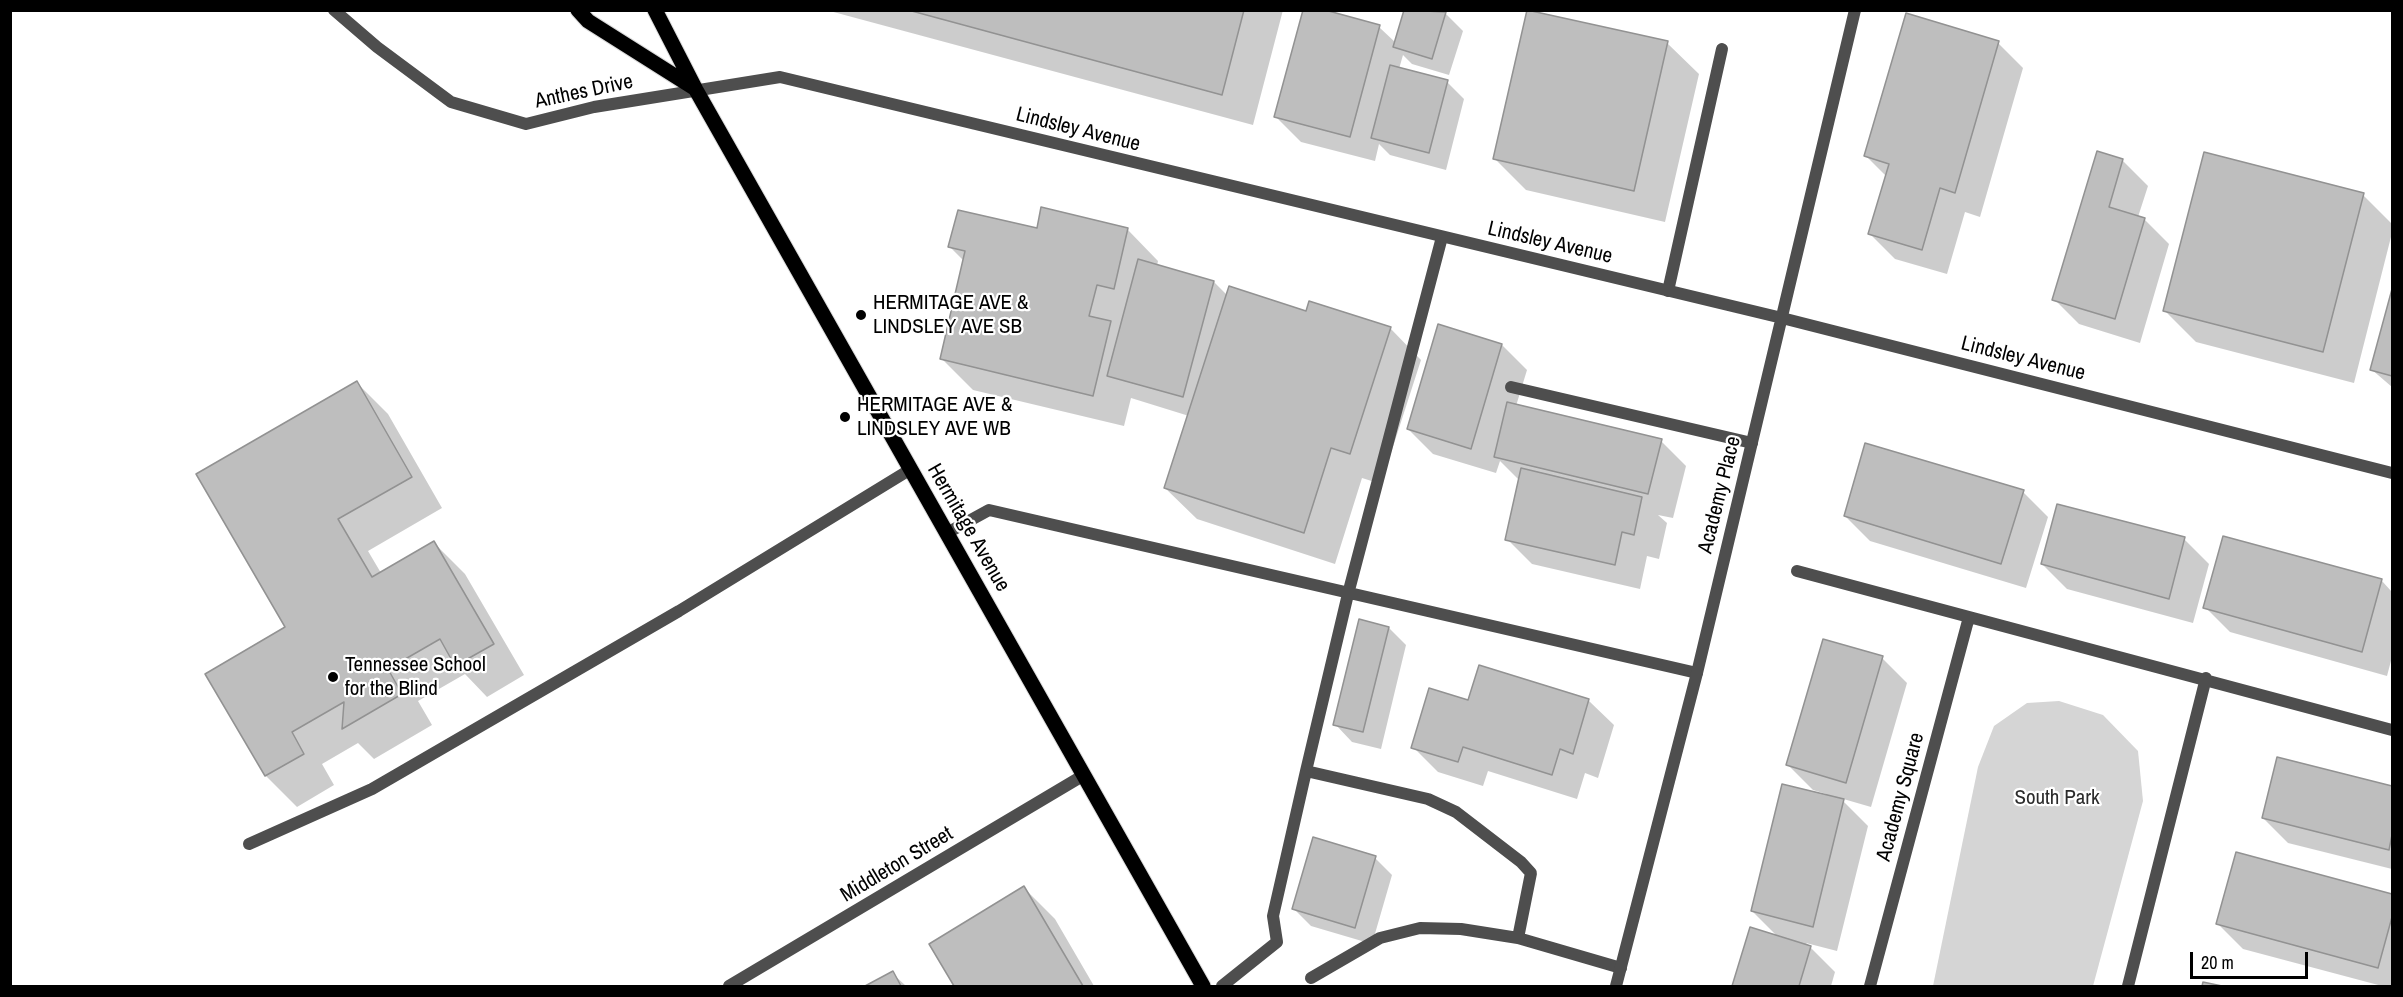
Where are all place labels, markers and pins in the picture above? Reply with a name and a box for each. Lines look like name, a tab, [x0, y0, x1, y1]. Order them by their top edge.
place label: HERMITAGE AVE & LINDSLEY AVE SB	[873, 290, 1028, 340]
marker: HERMITAGE AVE & LINDSLEY AVE SB	[854, 308, 868, 322]
place label: HERMITAGE AVE & LINDSLEY AVE WB	[857, 392, 1012, 442]
marker: HERMITAGE AVE & LINDSLEY AVE WB	[838, 410, 852, 424]
place label: Tennessee School for the Blind	[345, 652, 486, 702]
marker: Tennessee School for the Blind	[326, 670, 340, 684]

